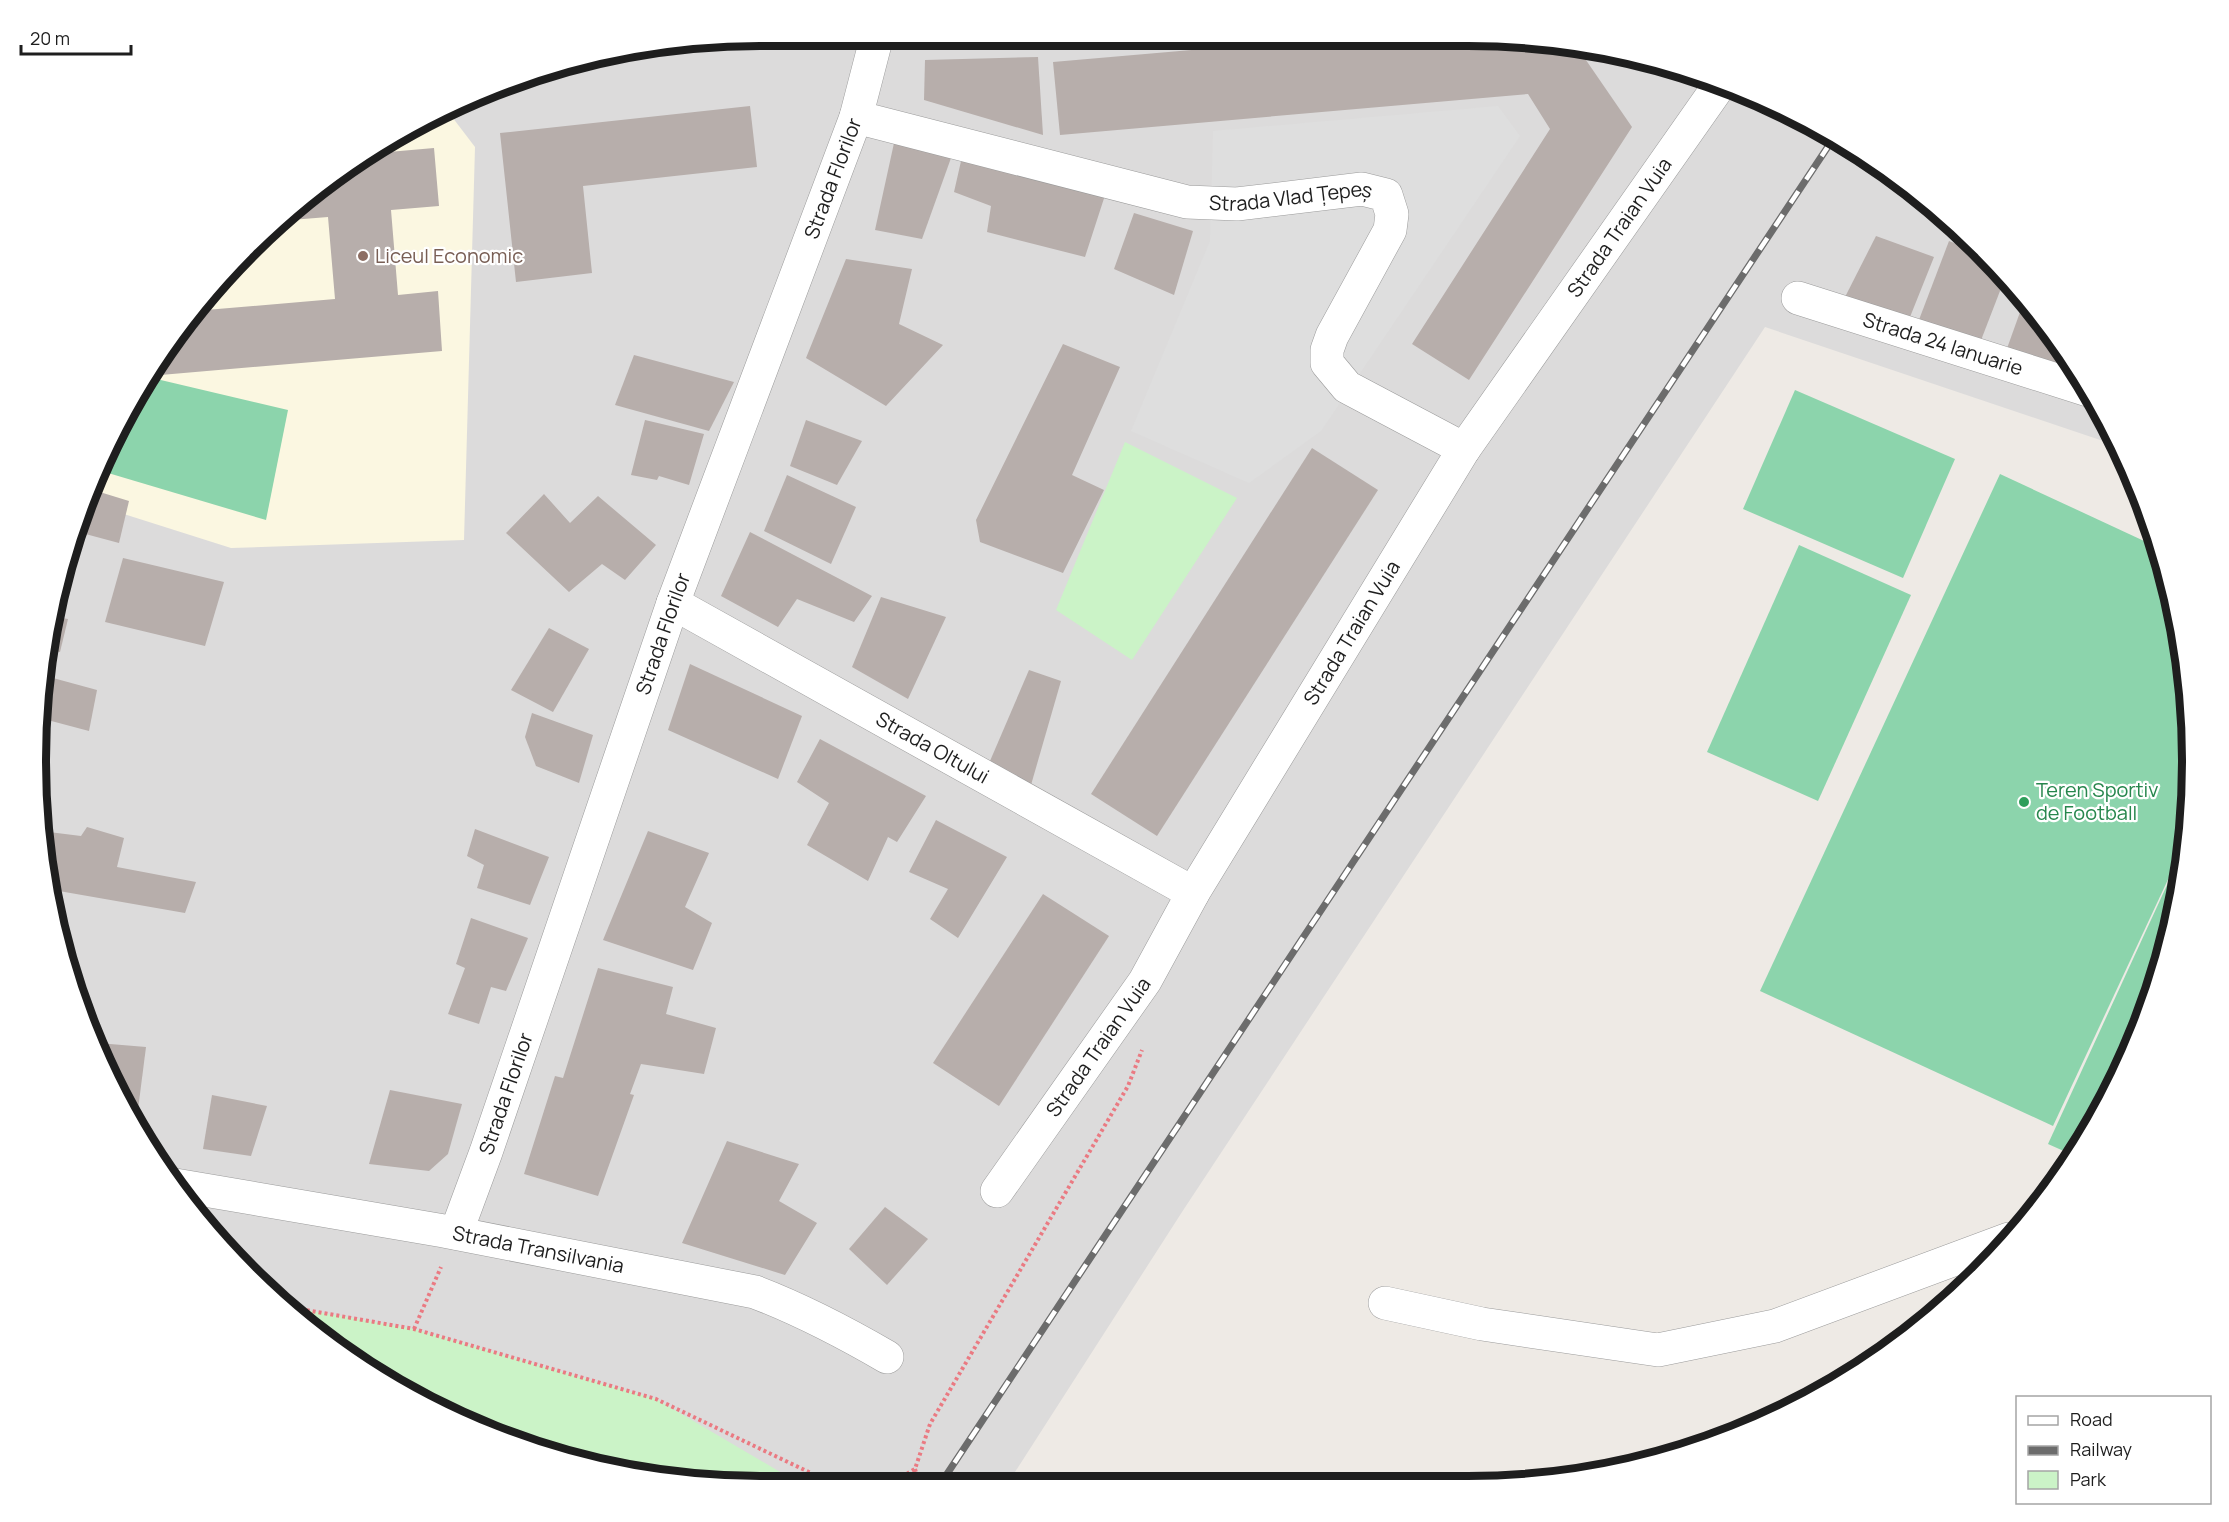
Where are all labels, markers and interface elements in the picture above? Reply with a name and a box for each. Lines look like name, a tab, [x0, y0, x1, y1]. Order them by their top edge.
scale bar	[21, 18, 130, 56]
text: 20 m	[30, 26, 70, 50]
street label: Strada Florilor	[797, 114, 867, 243]
street label: Strada Traian Vuia	[1561, 152, 1678, 302]
street label: Strada Vlad Țepeș	[1209, 175, 1376, 217]
place label: Liceul Economic	[375, 242, 523, 269]
marker: Liceul Economic	[356, 249, 370, 263]
street label: Strada 24 Ianuarie	[1860, 305, 2026, 382]
street label: Strada Traian Vuia	[1297, 555, 1406, 710]
street label: Strada Florilor	[629, 569, 696, 698]
street label: Strada Oltului	[871, 705, 994, 790]
place label: Teren Sportiv de Football	[2036, 776, 2158, 826]
marker: Teren Sportiv de Football	[2017, 795, 2031, 809]
street label: Strada Traian Vuia	[1039, 972, 1157, 1122]
street label: Strada Florilor	[472, 1029, 539, 1158]
street label: Strada Transilvania	[450, 1219, 626, 1279]
legend	[2016, 1396, 2211, 1504]
text: Road	[2070, 1407, 2113, 1431]
text: Railway	[2070, 1437, 2132, 1461]
text: Park	[2070, 1467, 2107, 1491]

